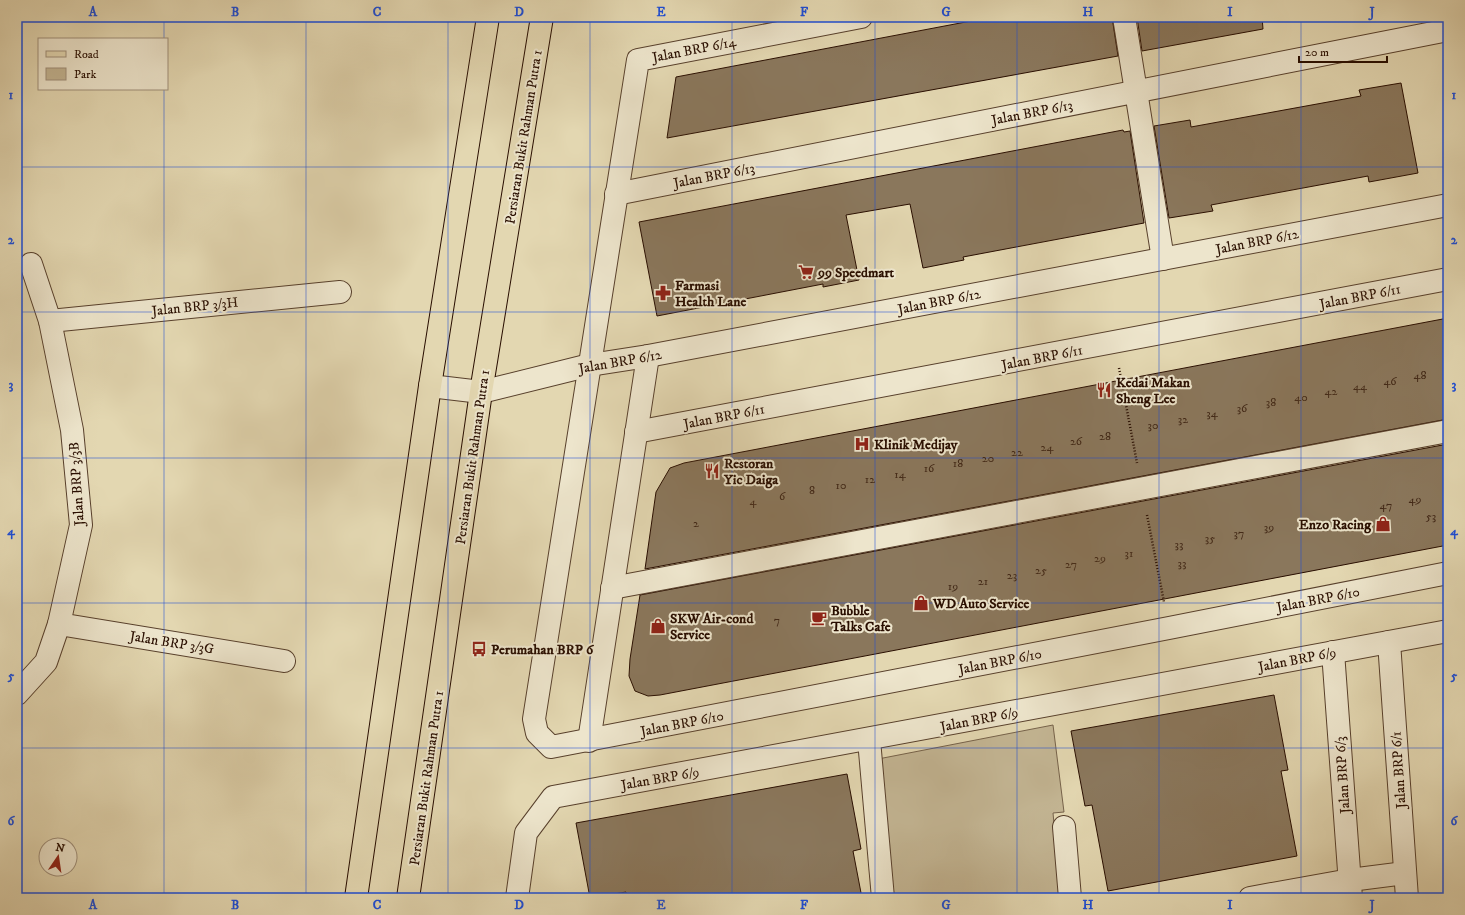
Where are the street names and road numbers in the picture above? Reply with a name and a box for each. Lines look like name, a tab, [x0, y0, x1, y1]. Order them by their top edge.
street label: Jalan BRP 6/14	[649, 33, 739, 67]
street label: Persiaran Bukit Rahman Putra 1	[501, 49, 547, 226]
street label: Jalan BRP 6/13	[988, 96, 1074, 130]
street label: Jalan BRP 6/13	[670, 159, 756, 193]
street label: Jalan BRP 6/12	[1212, 225, 1300, 259]
street label: Jalan BRP 6/11	[1316, 280, 1402, 314]
street label: Jalan BRP 6/12	[894, 285, 982, 319]
street label: Jalan BRP 3/3H	[149, 293, 240, 321]
street label: Jalan BRP 6/11	[998, 341, 1084, 375]
street label: Jalan BRP 6/12	[575, 346, 663, 378]
street label: Persiaran Bukit Rahman Putra 1	[452, 369, 494, 546]
street label: Jalan BRP 6/11	[680, 400, 766, 434]
street label: Jalan BRP 3/3B	[65, 441, 89, 528]
street label: Jalan BRP 6/10	[1273, 583, 1361, 617]
street label: Jalan BRP 3/3G	[126, 627, 215, 659]
street label: Jalan BRP 6/9	[1255, 644, 1338, 677]
street label: Jalan BRP 6/10	[955, 645, 1043, 679]
street label: Persiaran Bukit Rahman Putra 1	[406, 690, 448, 867]
street label: Jalan BRP 6/9	[937, 704, 1020, 737]
street label: Jalan BRP 6/10	[637, 707, 725, 741]
street label: Jalan BRP 6/1	[1387, 731, 1411, 811]
street label: Jalan BRP 6/3	[1331, 736, 1355, 816]
street label: Jalan BRP 6/9	[618, 763, 701, 795]

